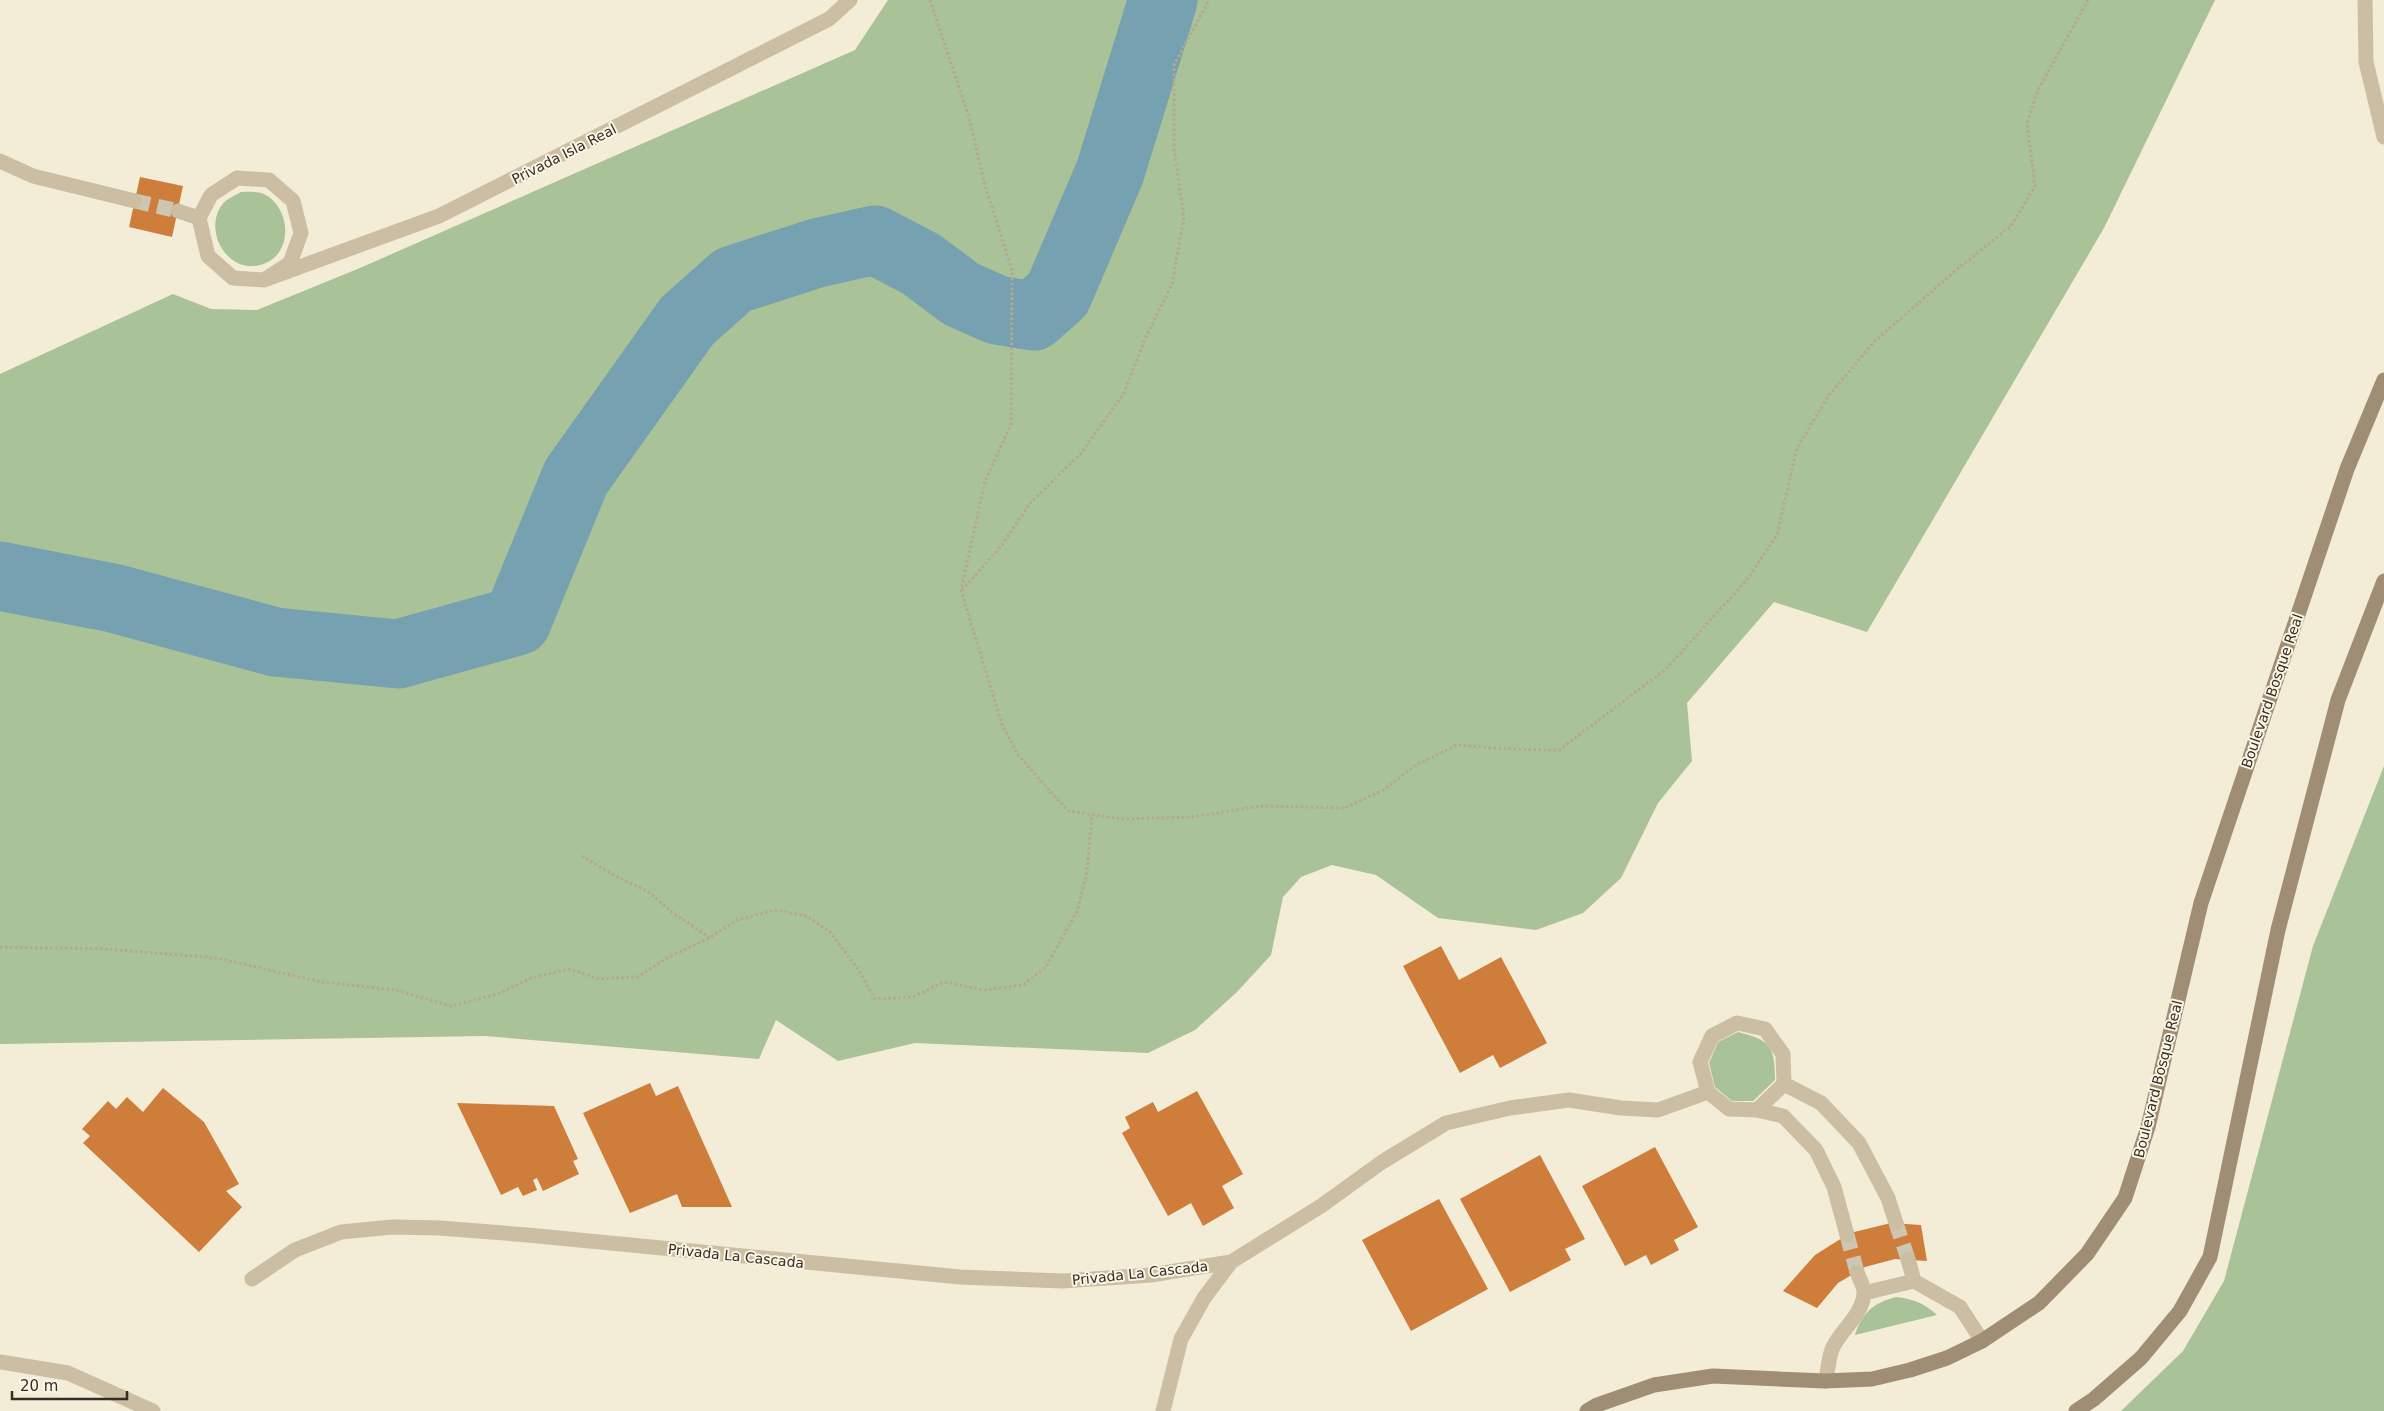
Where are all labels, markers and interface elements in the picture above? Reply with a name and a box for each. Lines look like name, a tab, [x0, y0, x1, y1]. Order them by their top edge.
street label: Privada Isla Real	[509, 121, 619, 187]
street label: Boulevard Bosque Real	[2238, 612, 2306, 770]
street label: Boulevard Bosque Real	[2131, 999, 2185, 1159]
street label: Privada La Cascada	[667, 1241, 805, 1271]
street label: Privada La Cascada	[1071, 1258, 1209, 1288]
scale bar	[12, 1368, 128, 1400]
text: 20 m	[20, 1377, 58, 1395]

